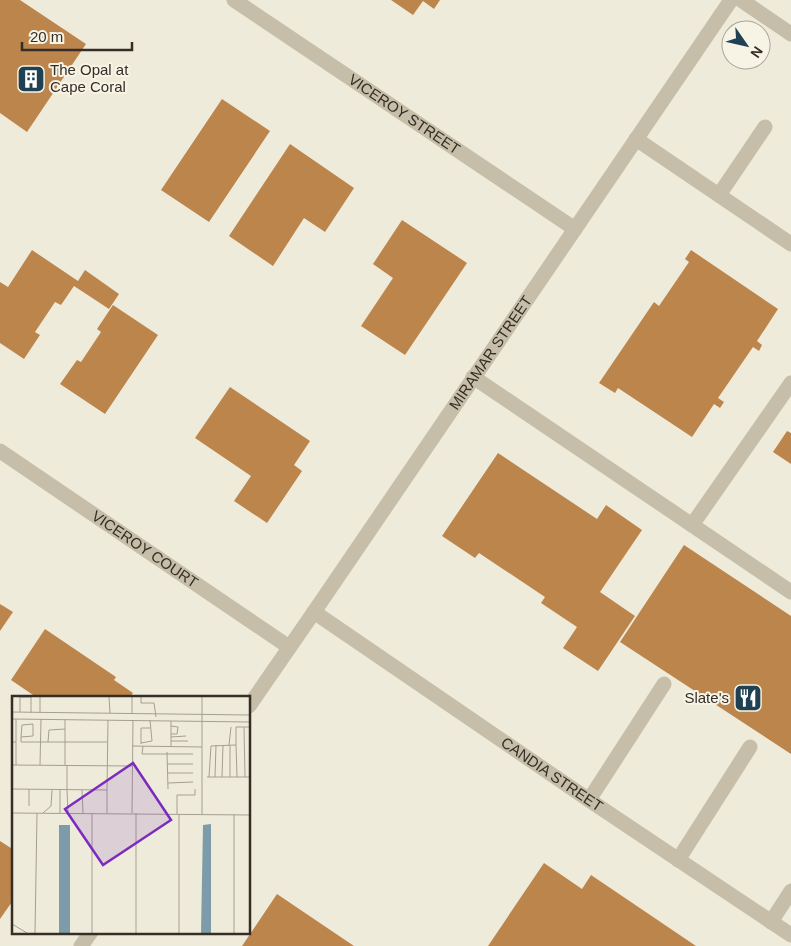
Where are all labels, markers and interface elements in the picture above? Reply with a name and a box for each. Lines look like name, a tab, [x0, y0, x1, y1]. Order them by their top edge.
scale bar	[22, 20, 132, 52]
north arrow	[721, 20, 771, 70]
text: 20 m	[30, 28, 63, 45]
text: N	[747, 44, 766, 61]
place label: The Opal at Cape Coral	[50, 61, 129, 95]
building icon: The Opal at Cape Coral	[16, 64, 46, 94]
street label: VICEROY STREET	[345, 70, 463, 157]
street label: MIRAMAR STREET	[445, 292, 535, 413]
street label: VICEROY COURT	[89, 507, 201, 591]
restaurant icon: Slate's	[733, 683, 763, 713]
place label: Slate's	[684, 689, 729, 706]
inset map	[12, 696, 250, 934]
street label: CANDIA STREET	[498, 733, 606, 815]

